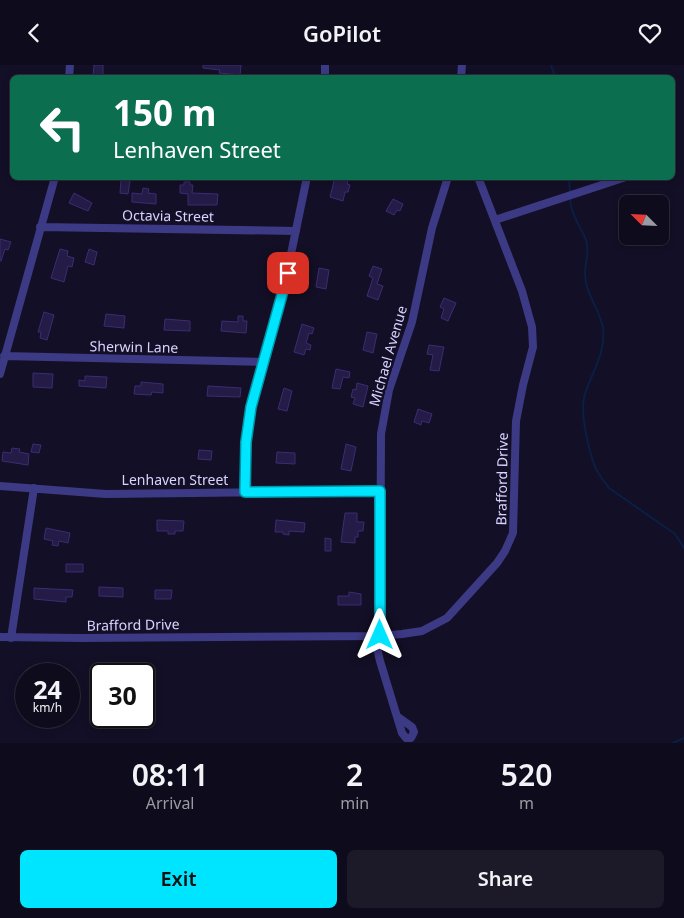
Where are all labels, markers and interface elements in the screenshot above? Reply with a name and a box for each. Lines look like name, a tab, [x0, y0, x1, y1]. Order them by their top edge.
text: GoPilot	[303, 18, 381, 48]
icon: back	[20, 19, 48, 47]
icon: heart	[636, 19, 664, 47]
text: 150 m	[113, 89, 216, 136]
icon: left	[30, 95, 95, 160]
text: Lenhaven Street	[113, 134, 281, 164]
north arrow	[619, 195, 669, 245]
map controls	[619, 195, 669, 245]
street label: Octavia Street	[122, 205, 214, 226]
pin	[267, 252, 309, 294]
icon: arrive	[274, 259, 302, 287]
street label: Michael Avenue	[364, 303, 411, 408]
street label: Sherwin Lane	[90, 336, 179, 357]
street label: Brafford Drive	[491, 432, 512, 526]
street label: Lenhaven Street	[122, 470, 228, 489]
position arrow	[353, 608, 405, 660]
street label: Brafford Drive	[86, 614, 180, 635]
speed limit sign: 30	[90, 663, 155, 728]
text: 24	[33, 672, 62, 706]
text: km/h	[33, 699, 62, 716]
text: 08:11	[132, 754, 209, 795]
text: 2	[346, 754, 363, 795]
text: 520	[501, 754, 552, 795]
text: Arrival	[146, 792, 195, 814]
text: min	[340, 792, 369, 814]
text: m	[519, 792, 534, 814]
button: Exit	[20, 850, 337, 908]
button: Share	[347, 850, 664, 908]

